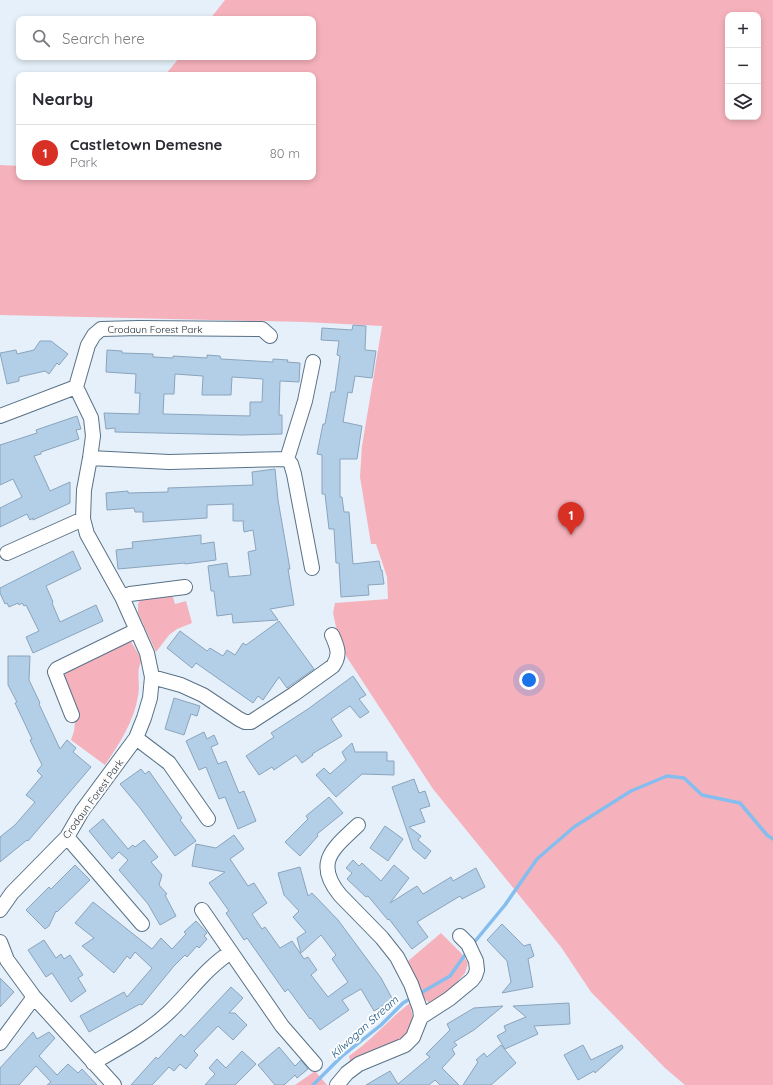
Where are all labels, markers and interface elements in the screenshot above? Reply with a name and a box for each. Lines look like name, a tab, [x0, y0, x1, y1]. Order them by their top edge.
map controls	[725, 12, 761, 120]
button: +	[725, 12, 761, 48]
search box	[16, 16, 316, 60]
icon: search	[30, 27, 52, 49]
text: Search here	[62, 29, 145, 48]
button: −	[725, 48, 761, 84]
button: layers	[725, 84, 761, 120]
text: Nearby	[32, 88, 93, 109]
text: Castletown Demesne	[70, 135, 222, 154]
text: 1	[42, 145, 48, 161]
text: 80 m	[270, 145, 300, 161]
text: Park	[70, 154, 98, 170]
street label: Crodaun Forest Park	[107, 323, 203, 336]
pin: 1	[558, 502, 584, 535]
your location	[519, 670, 539, 690]
street label: Crodaun Forest Park	[60, 757, 126, 841]
water label: Kilwogan Stream	[327, 992, 402, 1061]

